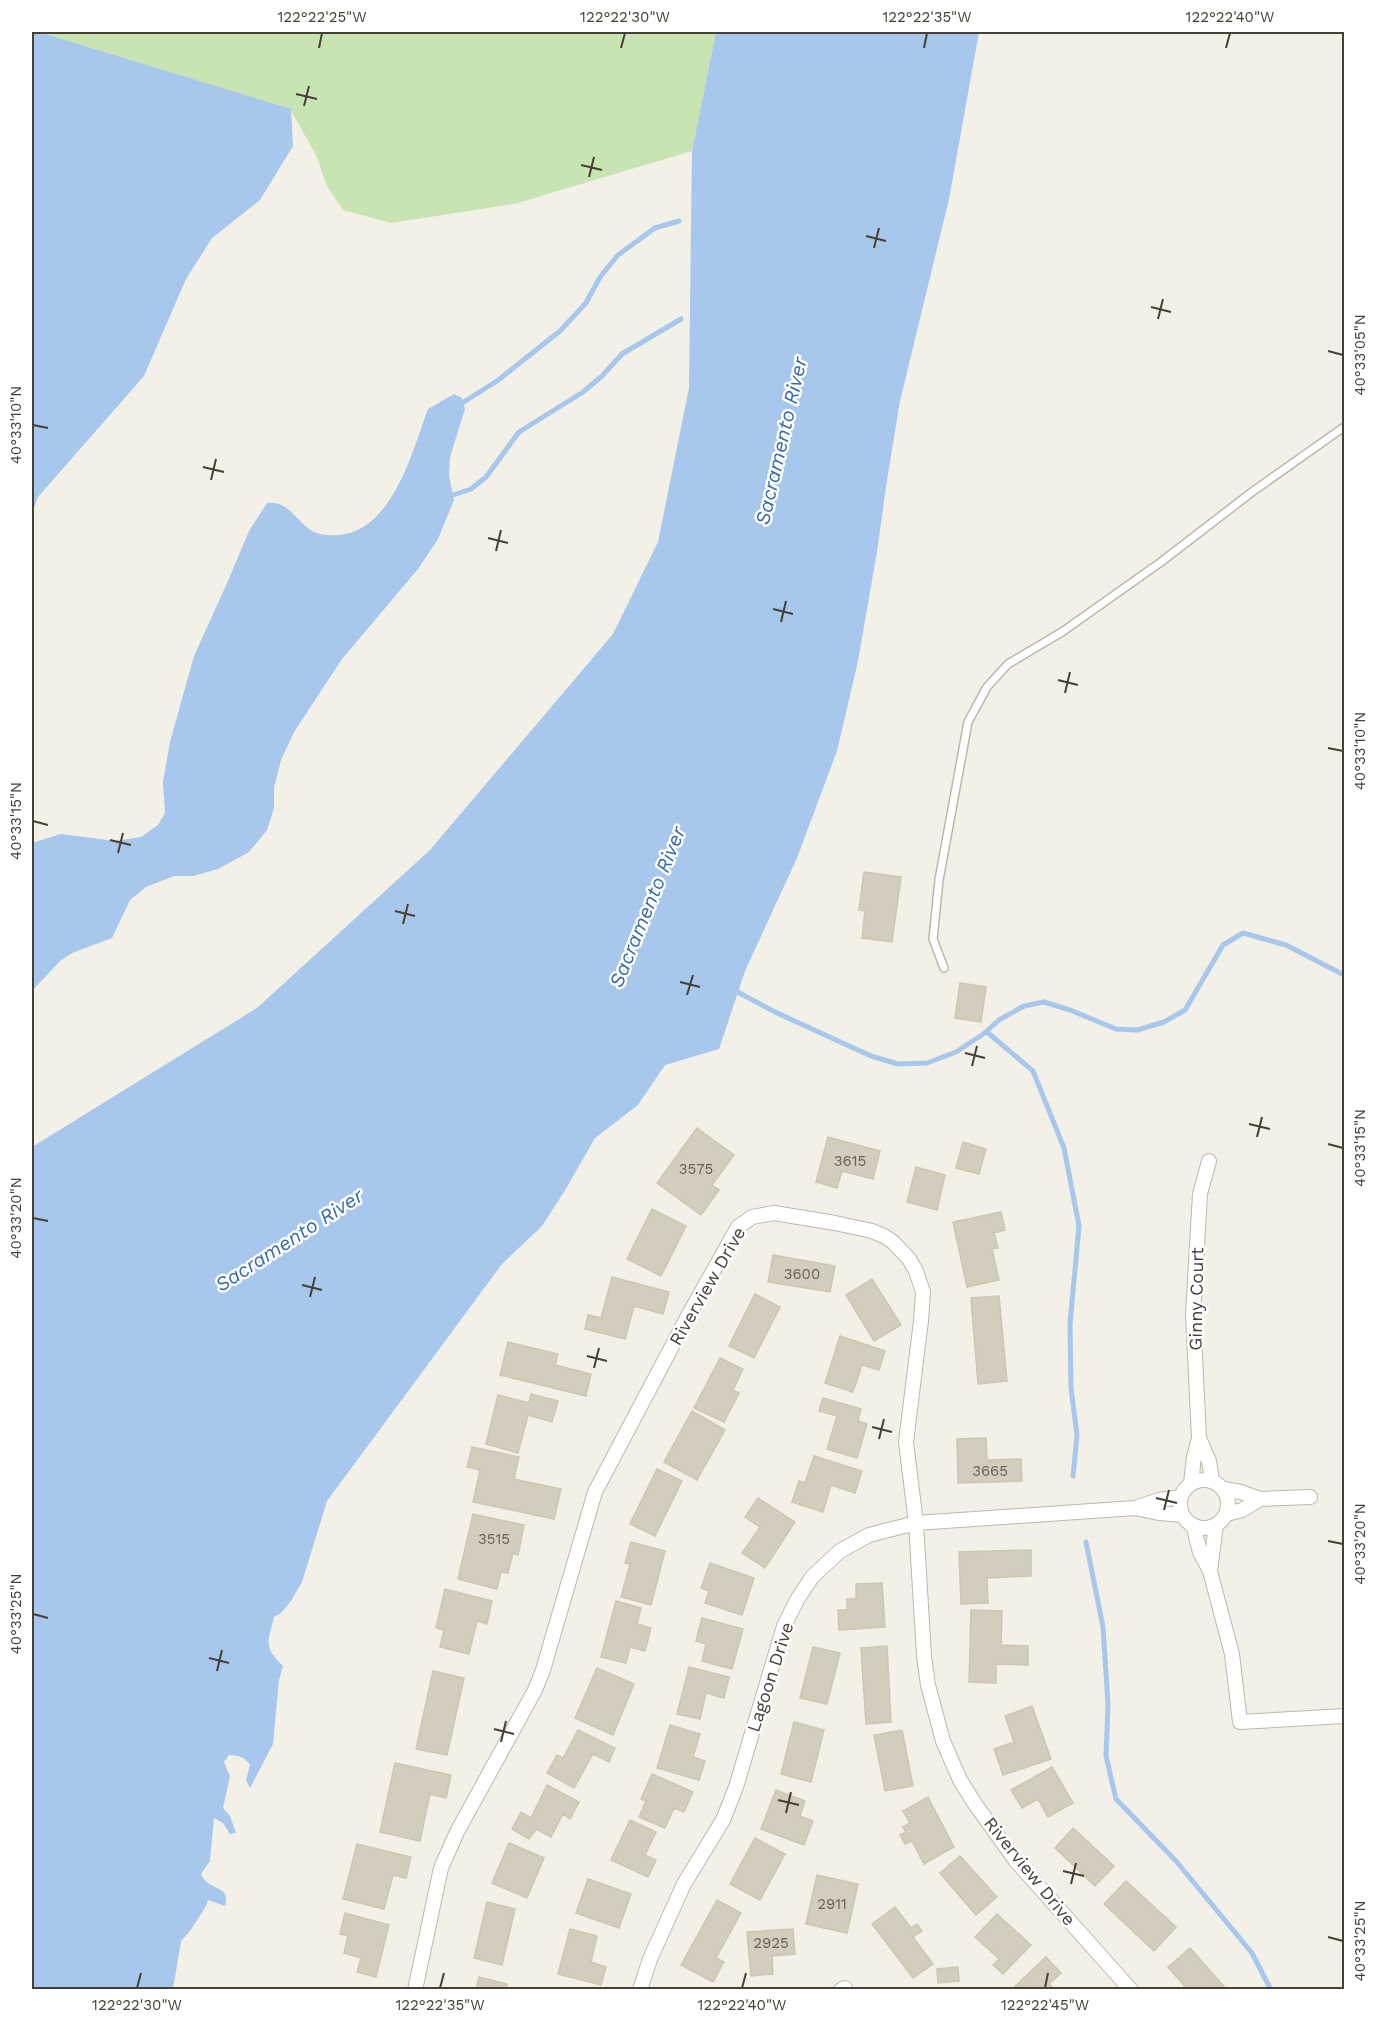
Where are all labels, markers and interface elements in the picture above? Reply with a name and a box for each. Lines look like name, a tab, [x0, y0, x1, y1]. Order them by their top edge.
text: 122°22'25"W	[277, 8, 367, 26]
text: 122°22'30"W	[580, 8, 670, 26]
text: 122°22'35"W	[882, 8, 972, 26]
text: 122°22'40"W	[1186, 8, 1274, 26]
text: 40°33'05"N	[1351, 314, 1369, 396]
water label: Sacramento River	[750, 354, 812, 527]
text: 40°33'10"N	[7, 386, 25, 464]
text: 40°33'10"N	[1351, 712, 1369, 790]
text: 40°33'15"N	[7, 782, 25, 860]
water label: Sacramento River	[604, 822, 691, 991]
text: 40°33'15"N	[1351, 1109, 1369, 1187]
house number: 3615	[834, 1152, 866, 1170]
house number: 3575	[679, 1160, 713, 1178]
text: 40°33'20"N	[7, 1177, 25, 1259]
water label: Sacramento River	[211, 1183, 368, 1297]
street label: Riverview Drive	[664, 1223, 750, 1349]
street label: Ginny Court	[1185, 1247, 1207, 1351]
house number: 3600	[784, 1265, 820, 1283]
house number: 3665	[972, 1462, 1008, 1480]
text: 40°33'20"N	[1351, 1503, 1369, 1585]
house number: 3515	[478, 1530, 510, 1548]
text: 40°33'25"N	[7, 1574, 25, 1654]
street label: Lagoon Drive	[742, 1619, 798, 1735]
street label: Riverview Drive	[980, 1812, 1080, 1930]
house number: 2911	[817, 1895, 847, 1913]
text: 40°33'25"N	[1351, 1901, 1369, 1981]
house number: 2925	[753, 1934, 789, 1952]
text: 122°22'30"W	[92, 1996, 182, 2014]
text: 122°22'35"W	[395, 1996, 485, 2014]
text: 122°22'40"W	[698, 1996, 786, 2014]
text: 122°22'45"W	[1001, 1996, 1089, 2014]

